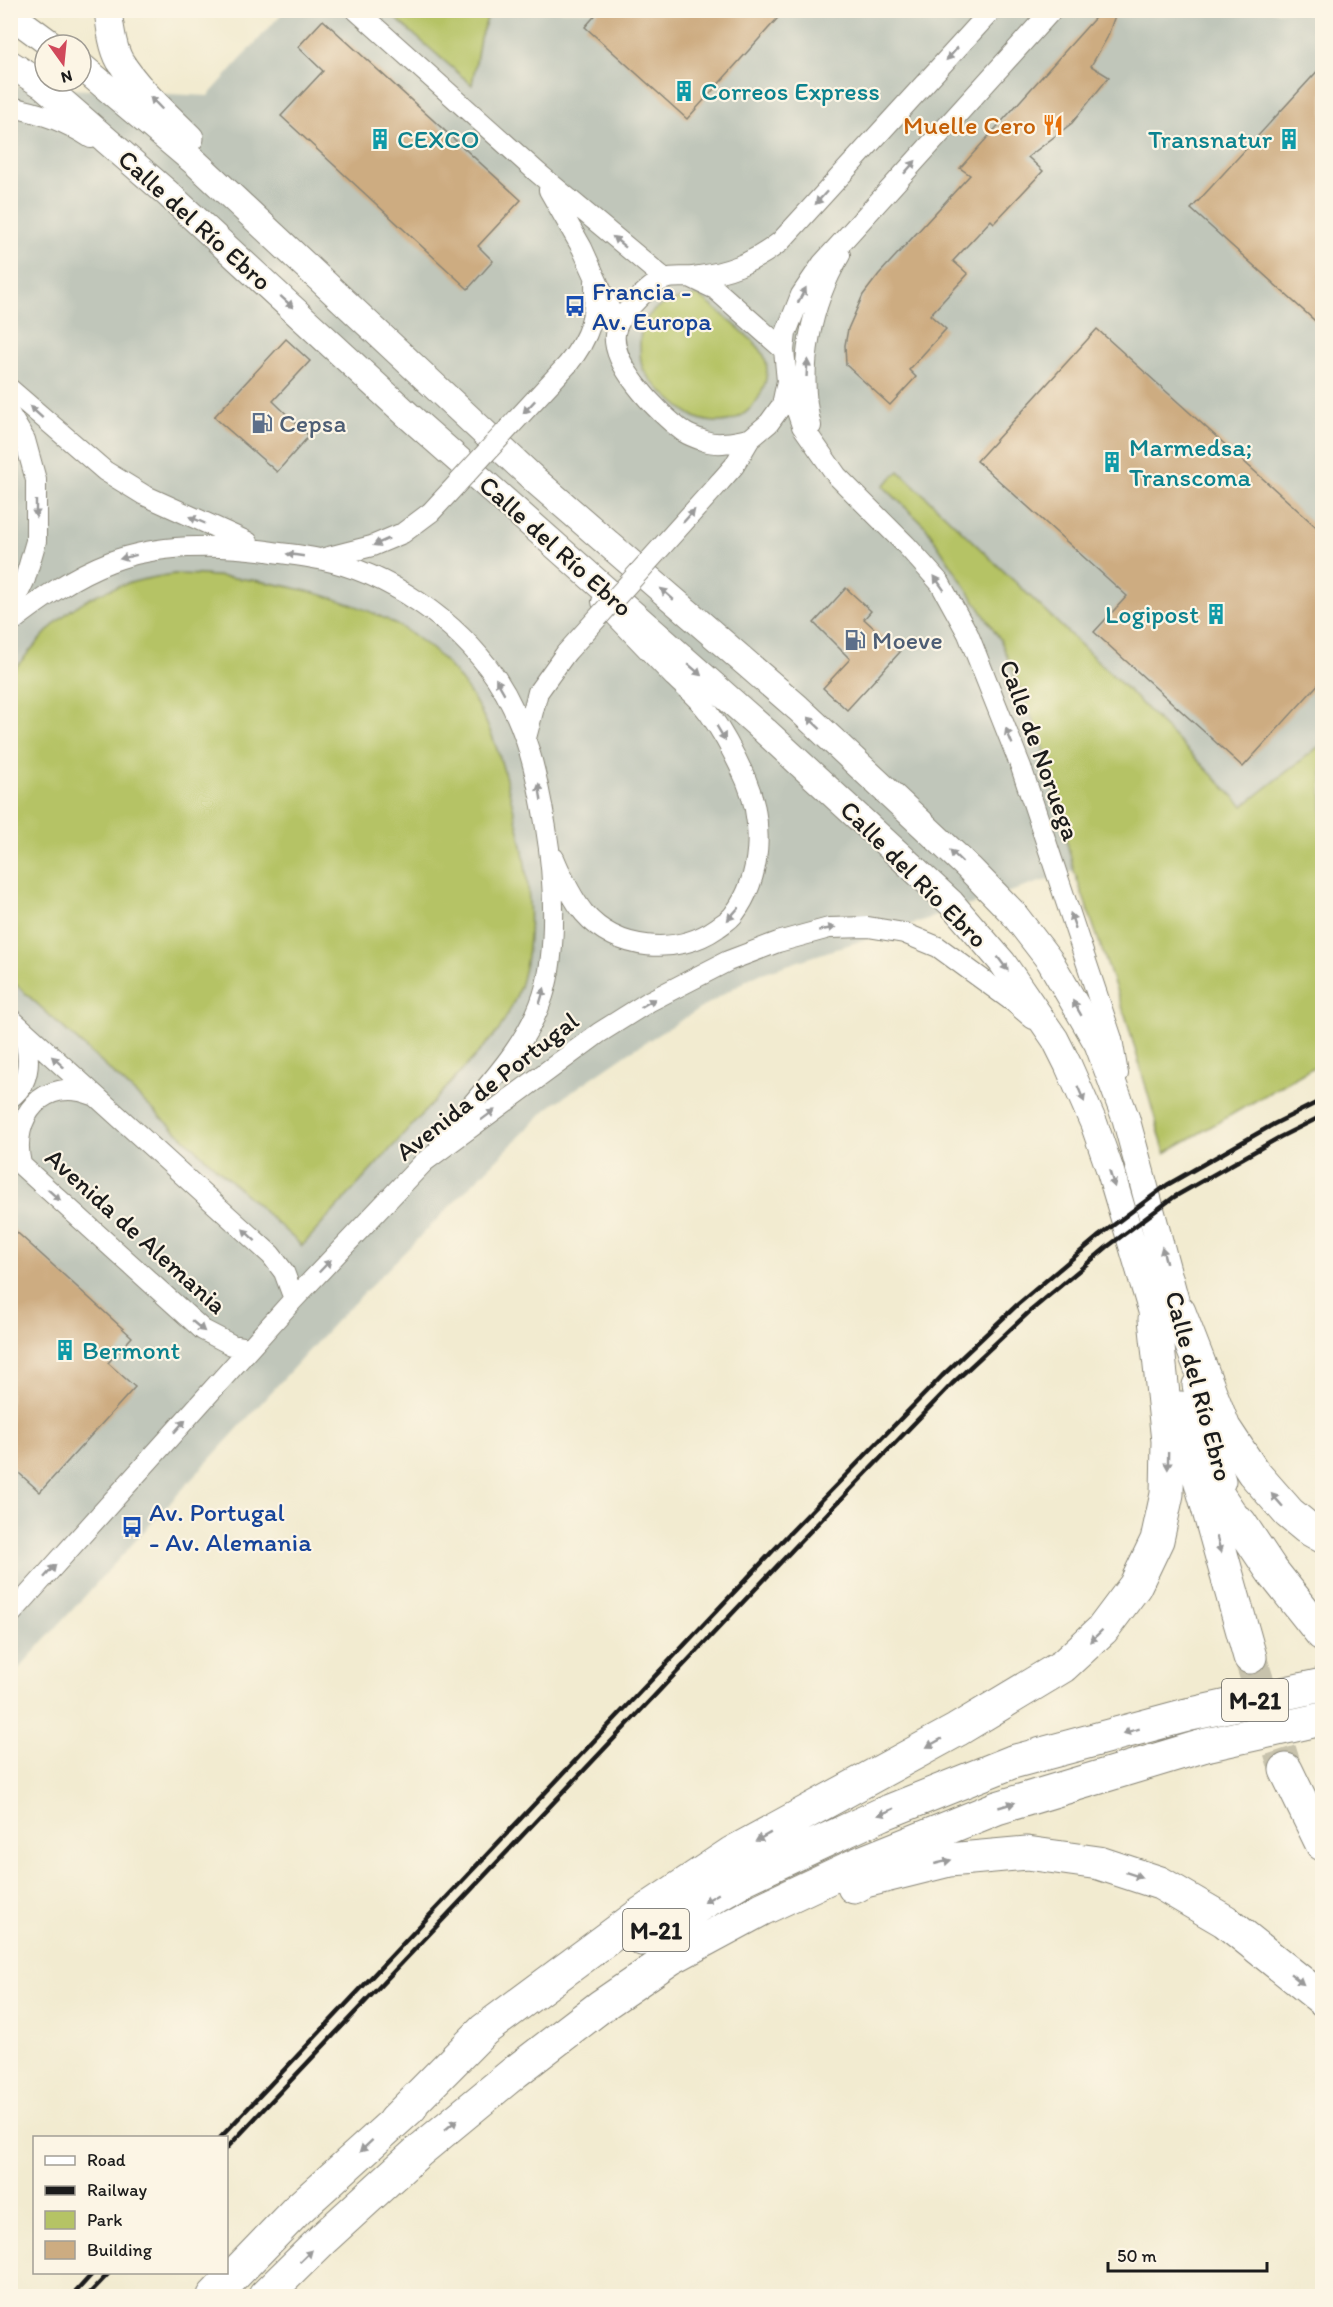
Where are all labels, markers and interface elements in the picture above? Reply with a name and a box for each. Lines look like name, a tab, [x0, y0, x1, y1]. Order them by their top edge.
north arrow	[33, 33, 93, 93]
one-way arrow	[946, 46, 960, 60]
text: N	[59, 66, 74, 88]
place label: Correos Express	[701, 75, 880, 107]
building icon: Correos Express	[672, 79, 696, 103]
one-way arrow	[149, 96, 163, 111]
place label: Muelle Cero	[903, 109, 1036, 141]
restaurant icon: Muelle Cero	[1041, 113, 1065, 137]
place label: CEXCO	[397, 123, 479, 155]
place label: Transnatur	[1148, 123, 1273, 155]
building icon: CEXCO	[368, 127, 392, 151]
building icon: Transnatur	[1277, 127, 1301, 151]
street label: Calle del Río Ebro	[112, 143, 278, 297]
one-way arrow	[903, 159, 917, 174]
one-way arrow	[814, 190, 828, 205]
one-way arrow	[611, 235, 627, 248]
place label: Francia - Av. Europa	[592, 275, 712, 337]
one-way arrow	[797, 287, 807, 304]
bus stop icon: Francia - Av. Europa	[563, 294, 587, 318]
one-way arrow	[279, 295, 293, 309]
one-way arrow	[802, 359, 811, 378]
one-way arrow	[522, 400, 536, 414]
one-way arrow	[29, 406, 44, 419]
place label: Cepsa	[279, 407, 346, 439]
fuel station icon: Cepsa	[250, 411, 274, 435]
place label: Marmedsa; Transcoma	[1129, 431, 1252, 493]
building icon: Marmedsa; Transcoma	[1100, 450, 1124, 474]
street label: Calle del Río Ebro	[473, 469, 639, 623]
one-way arrow	[31, 500, 41, 519]
one-way arrow	[682, 509, 695, 524]
one-way arrow	[187, 515, 205, 525]
one-way arrow	[372, 538, 389, 547]
one-way arrow	[286, 551, 305, 560]
one-way arrow	[119, 552, 138, 562]
one-way arrow	[933, 576, 945, 592]
one-way arrow	[660, 587, 675, 601]
place label: Logipost	[1105, 598, 1199, 630]
building icon: Logipost	[1204, 602, 1228, 626]
place label: Moeve	[872, 624, 943, 656]
fuel station icon: Moeve	[843, 628, 867, 652]
street label: Calle de Noruega	[992, 655, 1088, 845]
one-way arrow	[687, 663, 702, 676]
one-way arrow	[495, 677, 505, 694]
one-way arrow	[807, 716, 821, 730]
one-way arrow	[716, 725, 727, 741]
one-way arrow	[1004, 727, 1014, 745]
one-way arrow	[535, 782, 544, 801]
street label: Calle del Río Ebro	[834, 794, 994, 954]
one-way arrow	[949, 849, 964, 863]
one-way arrow	[726, 906, 740, 921]
one-way arrow	[1067, 912, 1077, 930]
one-way arrow	[818, 925, 837, 934]
one-way arrow	[996, 956, 1008, 971]
one-way arrow	[538, 987, 547, 1005]
one-way arrow	[639, 998, 656, 1008]
one-way arrow	[1073, 999, 1083, 1016]
street label: Avenida de Portugal	[389, 1005, 585, 1167]
one-way arrow	[51, 1056, 66, 1069]
one-way arrow	[1076, 1086, 1086, 1104]
one-way arrow	[480, 1109, 496, 1121]
street label: Avenida de Alemania	[39, 1141, 233, 1321]
one-way arrow	[1108, 1170, 1117, 1188]
one-way arrow	[46, 1187, 60, 1201]
one-way arrow	[242, 1228, 257, 1242]
one-way arrow	[1159, 1246, 1168, 1264]
one-way arrow	[318, 1259, 332, 1274]
street label: Calle del Río Ebro	[1158, 1287, 1240, 1485]
one-way arrow	[190, 1319, 206, 1332]
place label: Bermont	[82, 1334, 180, 1366]
building icon: Bermont	[53, 1338, 77, 1362]
one-way arrow	[173, 1419, 186, 1434]
one-way arrow	[1163, 1451, 1173, 1470]
one-way arrow	[1271, 1493, 1284, 1508]
place label: Av. Portugal - Av. Alemania	[149, 1496, 312, 1558]
bus stop icon: Av. Portugal - Av. Alemania	[120, 1515, 144, 1539]
one-way arrow	[1215, 1536, 1224, 1554]
one-way arrow	[43, 1564, 57, 1579]
one-way arrow	[1089, 1628, 1103, 1642]
road number: M-21	[1222, 1679, 1288, 1721]
one-way arrow	[1121, 1726, 1140, 1736]
one-way arrow	[925, 1738, 942, 1748]
one-way arrow	[998, 1800, 1016, 1809]
one-way arrow	[877, 1807, 895, 1817]
one-way arrow	[755, 1831, 771, 1842]
one-way arrow	[933, 1856, 952, 1866]
one-way arrow	[1125, 1870, 1143, 1880]
one-way arrow	[703, 1892, 719, 1903]
road number: M-21	[623, 1909, 689, 1951]
one-way arrow	[1290, 1972, 1305, 1985]
one-way arrow	[443, 2118, 459, 2131]
legend	[33, 2136, 228, 2274]
one-way arrow	[360, 2139, 374, 2153]
text: Road	[87, 2149, 126, 2171]
text: Railway	[87, 2179, 148, 2201]
text: Park	[87, 2209, 122, 2231]
scale bar	[1108, 2235, 1267, 2273]
text: Building	[87, 2239, 153, 2261]
text: 50 m	[1117, 2245, 1157, 2267]
one-way arrow	[299, 2249, 313, 2263]

